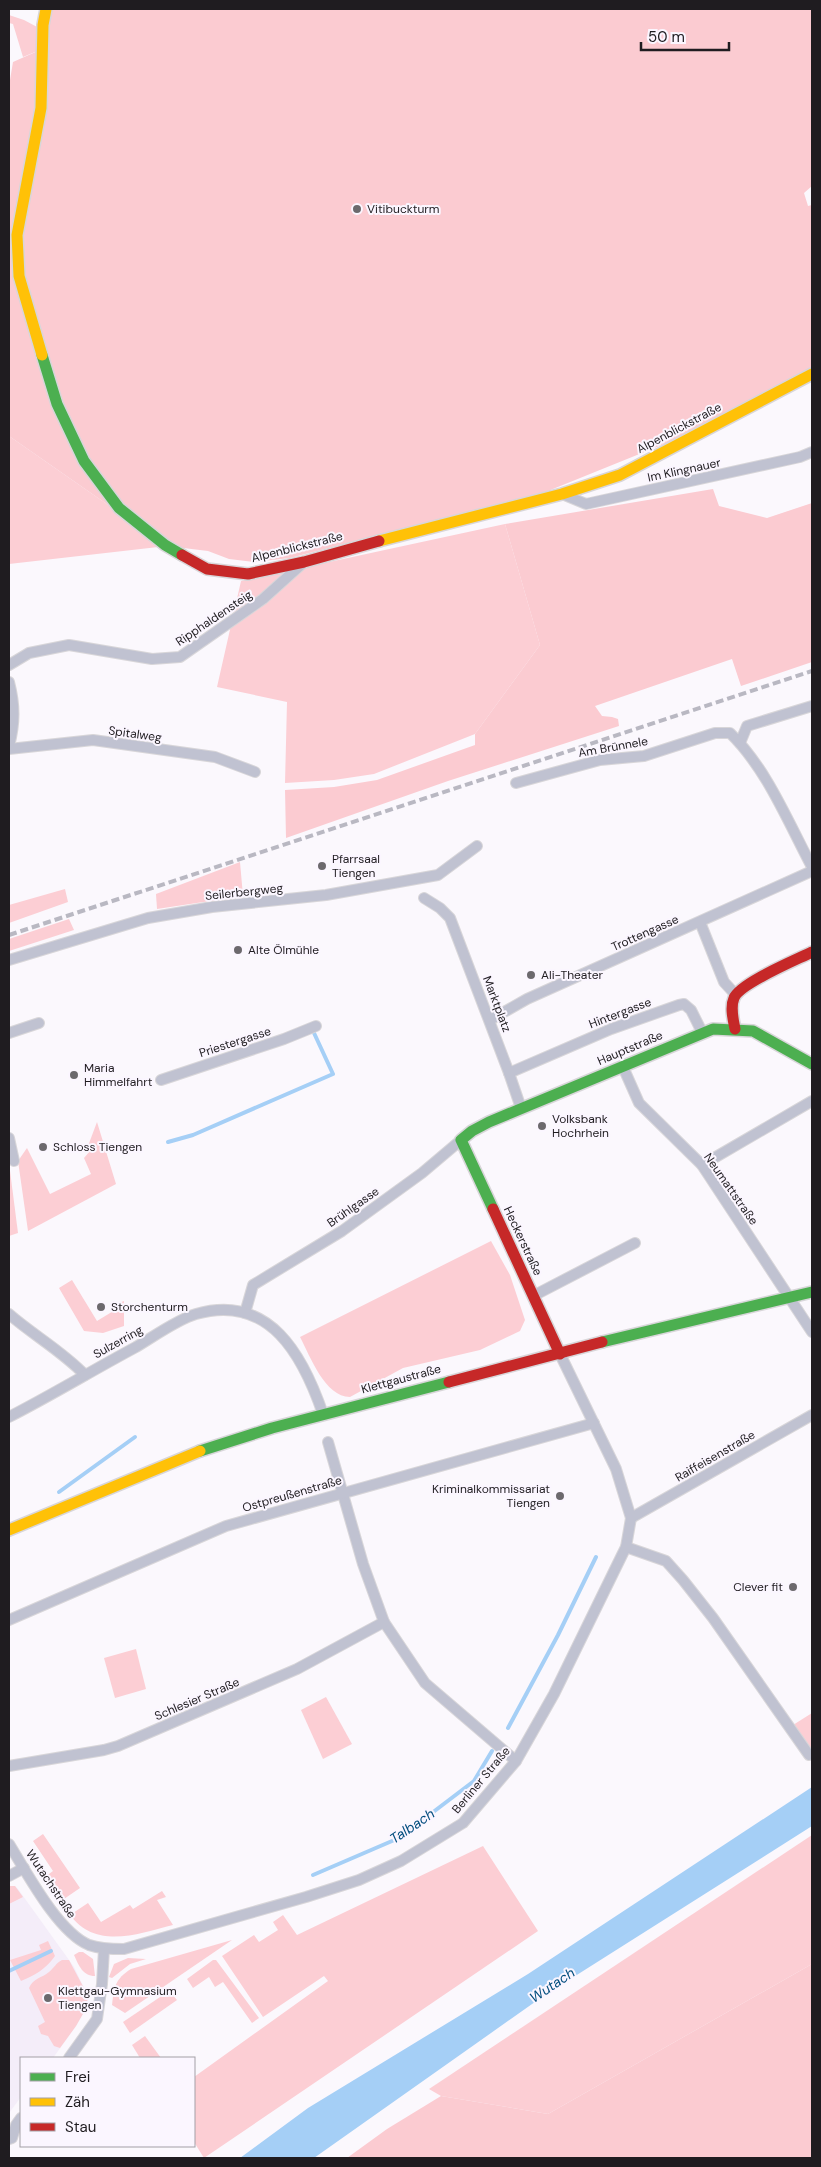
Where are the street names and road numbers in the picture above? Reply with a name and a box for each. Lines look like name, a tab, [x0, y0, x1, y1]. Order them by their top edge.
street label: Alpenblickstraße	[634, 399, 724, 457]
street label: Im Klingnauer	[646, 454, 723, 486]
street label: Alpenblickstraße	[250, 528, 344, 566]
street label: Ripphaldensteig	[173, 586, 256, 650]
street label: Spitalweg	[107, 722, 163, 746]
street label: Am Brünnele	[577, 733, 649, 761]
street label: Seilerbergweg	[204, 880, 284, 904]
street label: Trottengasse	[609, 911, 681, 955]
street label: Marktplatz	[479, 974, 515, 1034]
street label: Hintergasse	[586, 994, 654, 1032]
street label: Priestergasse	[197, 1023, 273, 1061]
street label: Hauptstraße	[595, 1027, 665, 1069]
street label: Neumattstraße	[700, 1150, 762, 1228]
street label: Brühlgasse	[324, 1183, 382, 1231]
street label: Heckerstraße	[500, 1204, 546, 1278]
street label: Sulzerring	[90, 1322, 146, 1362]
street label: Klettgaustraße	[359, 1361, 443, 1397]
street label: Raiffeisenstraße	[672, 1427, 758, 1485]
street label: Ostpreußenstraße	[240, 1472, 344, 1516]
street label: Schlesier Straße	[152, 1674, 242, 1724]
street label: Berliner Straße	[448, 1743, 514, 1817]
street label: Wutachstraße	[22, 1847, 80, 1922]

